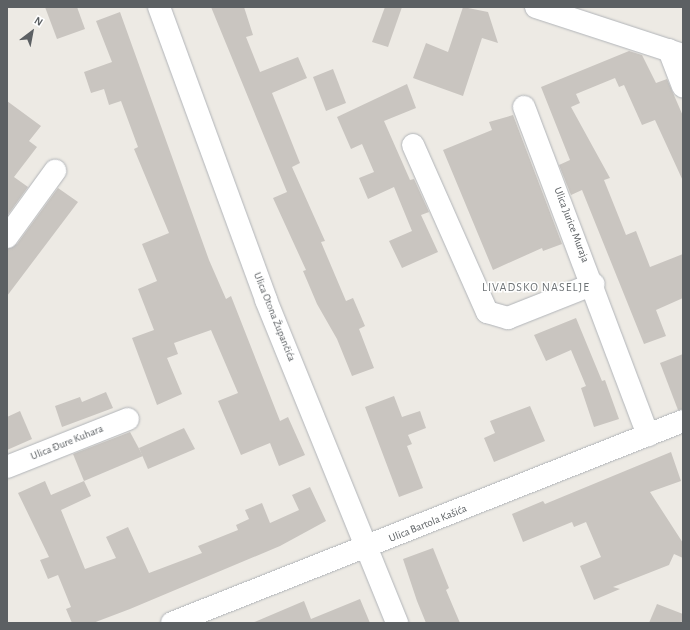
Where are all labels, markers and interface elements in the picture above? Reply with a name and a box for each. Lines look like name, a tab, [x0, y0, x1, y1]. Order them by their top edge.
north arrow	[12, 12, 52, 52]
text: N	[32, 15, 45, 28]
street label: Ulica Jurice Muraja	[551, 185, 591, 265]
street label: Ulica Otona Župančića	[250, 270, 298, 364]
district label: LIVADSKO NASELJE	[482, 281, 590, 295]
street label: Ulica Đure Kuhara	[29, 422, 105, 464]
street label: Ulica Bartola Kašića	[387, 502, 469, 546]

